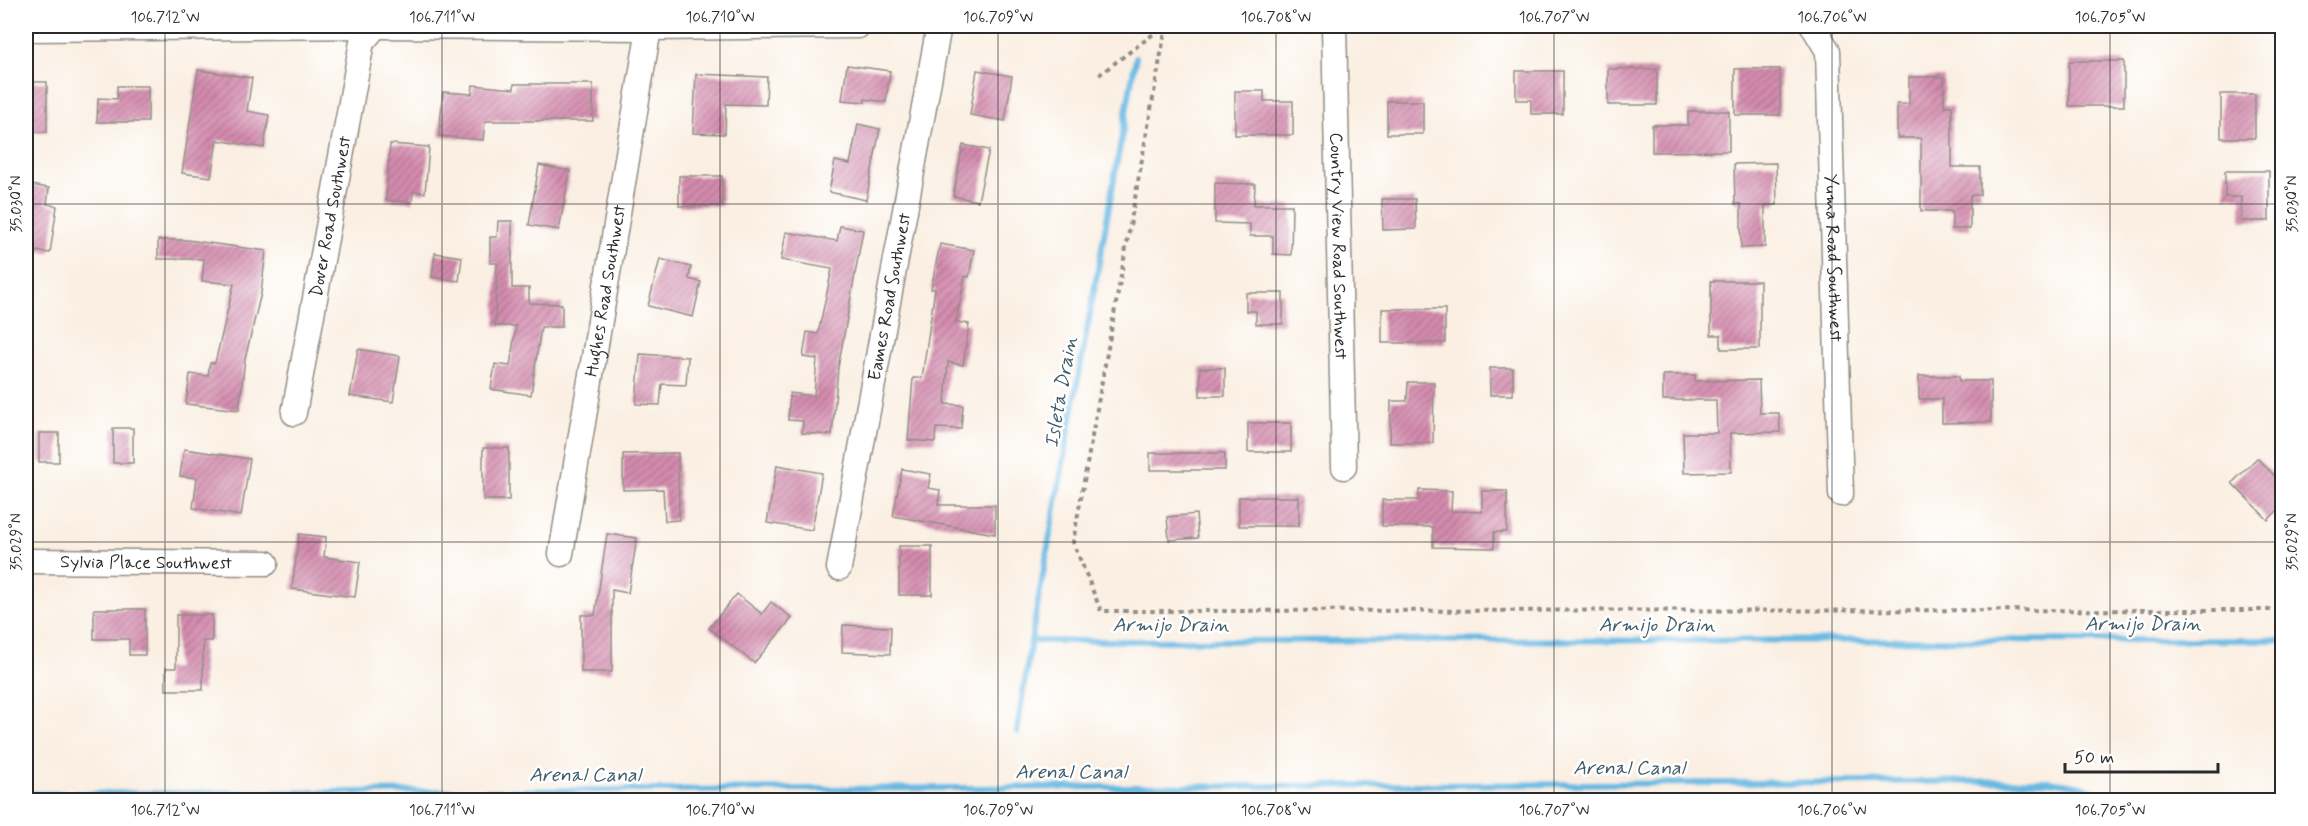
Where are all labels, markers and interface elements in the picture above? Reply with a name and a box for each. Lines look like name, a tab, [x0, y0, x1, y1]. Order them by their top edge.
text: 106.712°W	[130, 8, 200, 28]
text: 106.711°W	[409, 8, 475, 28]
text: 106.710°W	[685, 8, 755, 28]
text: 106.709°W	[963, 8, 1033, 28]
text: 106.708°W	[1241, 8, 1311, 28]
text: 106.707°W	[1519, 8, 1589, 28]
text: 106.706°W	[1797, 8, 1867, 28]
text: 106.705°W	[2075, 8, 2145, 28]
street label: Country View Road Southwest	[1323, 132, 1353, 360]
street label: Dover Road Southwest	[305, 133, 358, 299]
street label: Yuma Road Southwest	[1819, 173, 1848, 343]
text: 35.030°N	[7, 175, 27, 233]
text: 35.030°N	[2283, 175, 2303, 233]
street label: Hughes Road Southwest	[580, 202, 632, 379]
street label: Eames Road Southwest	[863, 210, 917, 383]
water label: Isleta Drain	[1038, 334, 1085, 450]
text: 35.029°N	[7, 513, 27, 571]
text: 35.029°N	[2283, 513, 2303, 571]
street label: Sylvia Place Southwest	[60, 550, 233, 576]
water label: Armijo Drain	[2085, 611, 2202, 638]
water label: Armijo Drain	[1113, 612, 1230, 639]
water label: Armijo Drain	[1599, 612, 1716, 639]
scale bar	[2065, 736, 2218, 774]
text: 50 m	[2074, 746, 2114, 770]
water label: Arenal Canal	[1573, 755, 1688, 782]
water label: Arenal Canal	[1015, 759, 1130, 786]
water label: Arenal Canal	[529, 762, 644, 789]
text: 106.712°W	[130, 801, 200, 821]
text: 106.711°W	[409, 801, 475, 821]
text: 106.710°W	[685, 801, 755, 821]
text: 106.709°W	[963, 801, 1033, 821]
text: 106.708°W	[1241, 801, 1311, 821]
text: 106.707°W	[1519, 801, 1589, 821]
text: 106.706°W	[1797, 801, 1867, 821]
text: 106.705°W	[2075, 801, 2145, 821]

